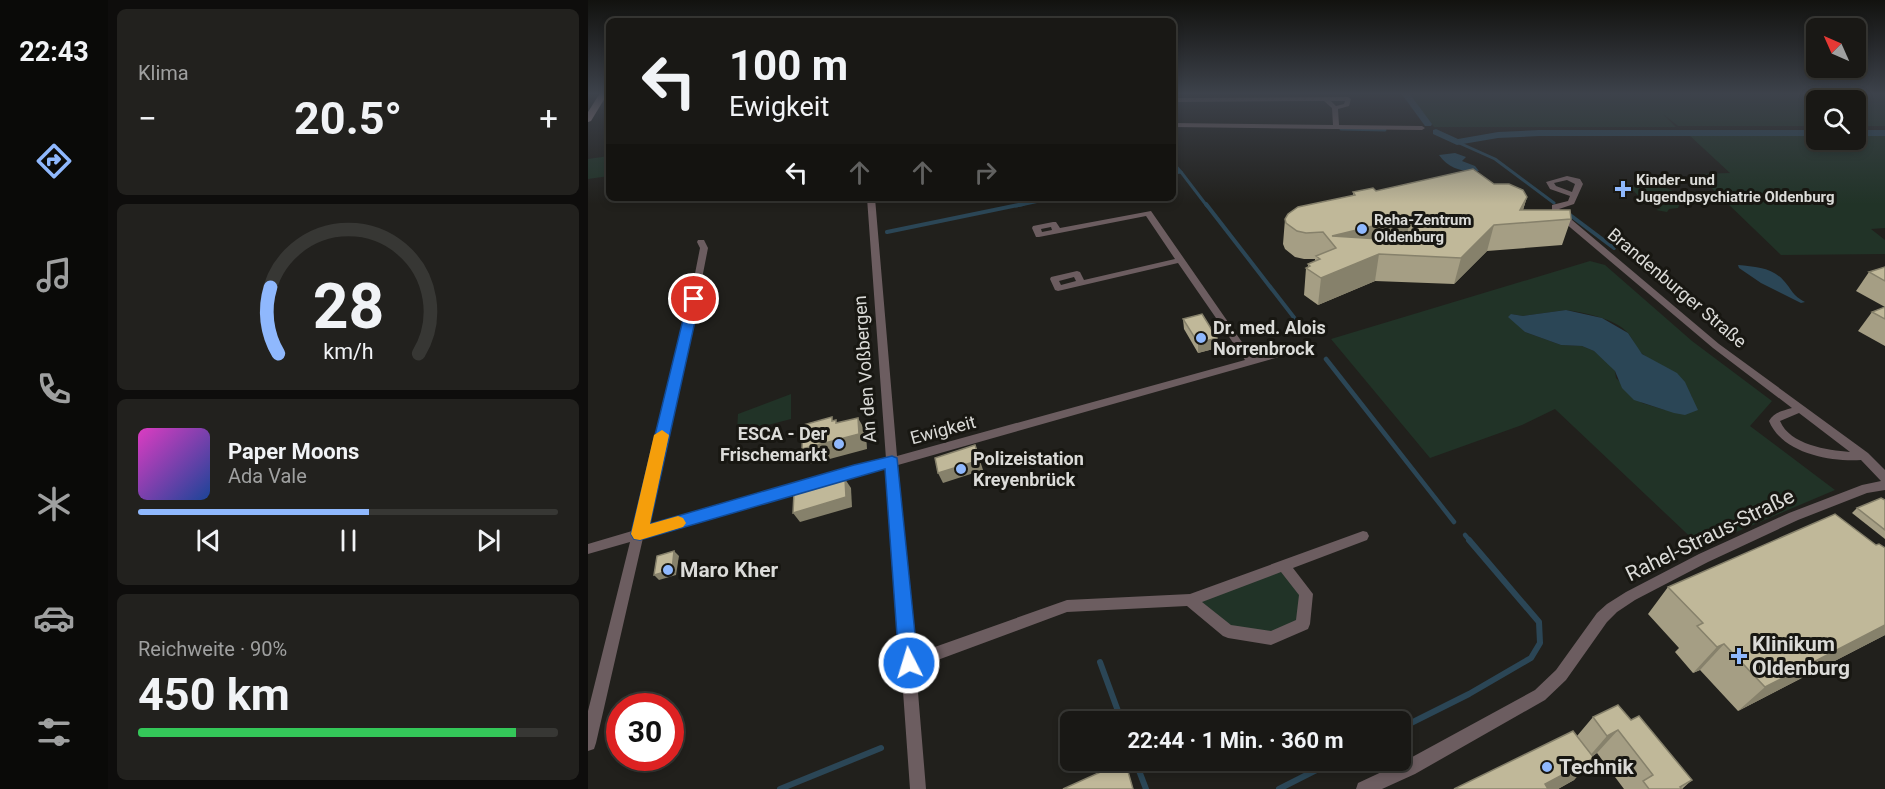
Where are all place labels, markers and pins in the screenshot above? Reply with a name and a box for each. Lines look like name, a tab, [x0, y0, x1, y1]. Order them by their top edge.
place label: Kinder- und Jugendpsychiatrie Oldenburg	[1636, 171, 1835, 206]
marker: Kinder- und Jugendpsychiatrie Oldenburg	[1614, 180, 1632, 198]
place label: Reha-Zentrum Oldenburg	[1374, 211, 1471, 246]
marker: Reha-Zentrum Oldenburg	[1355, 222, 1369, 236]
pin	[668, 273, 719, 324]
place label: Dr. med. Alois Norrenbrock	[1213, 317, 1326, 359]
marker: Dr. med. Alois Norrenbrock	[1194, 331, 1208, 345]
place label: ESCA - Der Frischemarkt	[720, 423, 827, 465]
marker: ESCA - Der Frischemarkt	[832, 437, 846, 451]
place label: Polizeistation Kreyenbrück	[973, 448, 1084, 490]
marker: Polizeistation Kreyenbrück	[954, 462, 968, 476]
place label: Maro Kher	[680, 558, 779, 582]
marker: Maro Kher	[661, 563, 675, 577]
place label: Klinikum Oldenburg	[1752, 632, 1850, 680]
marker: Klinikum Oldenburg	[1730, 647, 1748, 665]
place label: Technik	[1559, 755, 1634, 779]
marker: Technik	[1540, 760, 1554, 774]

